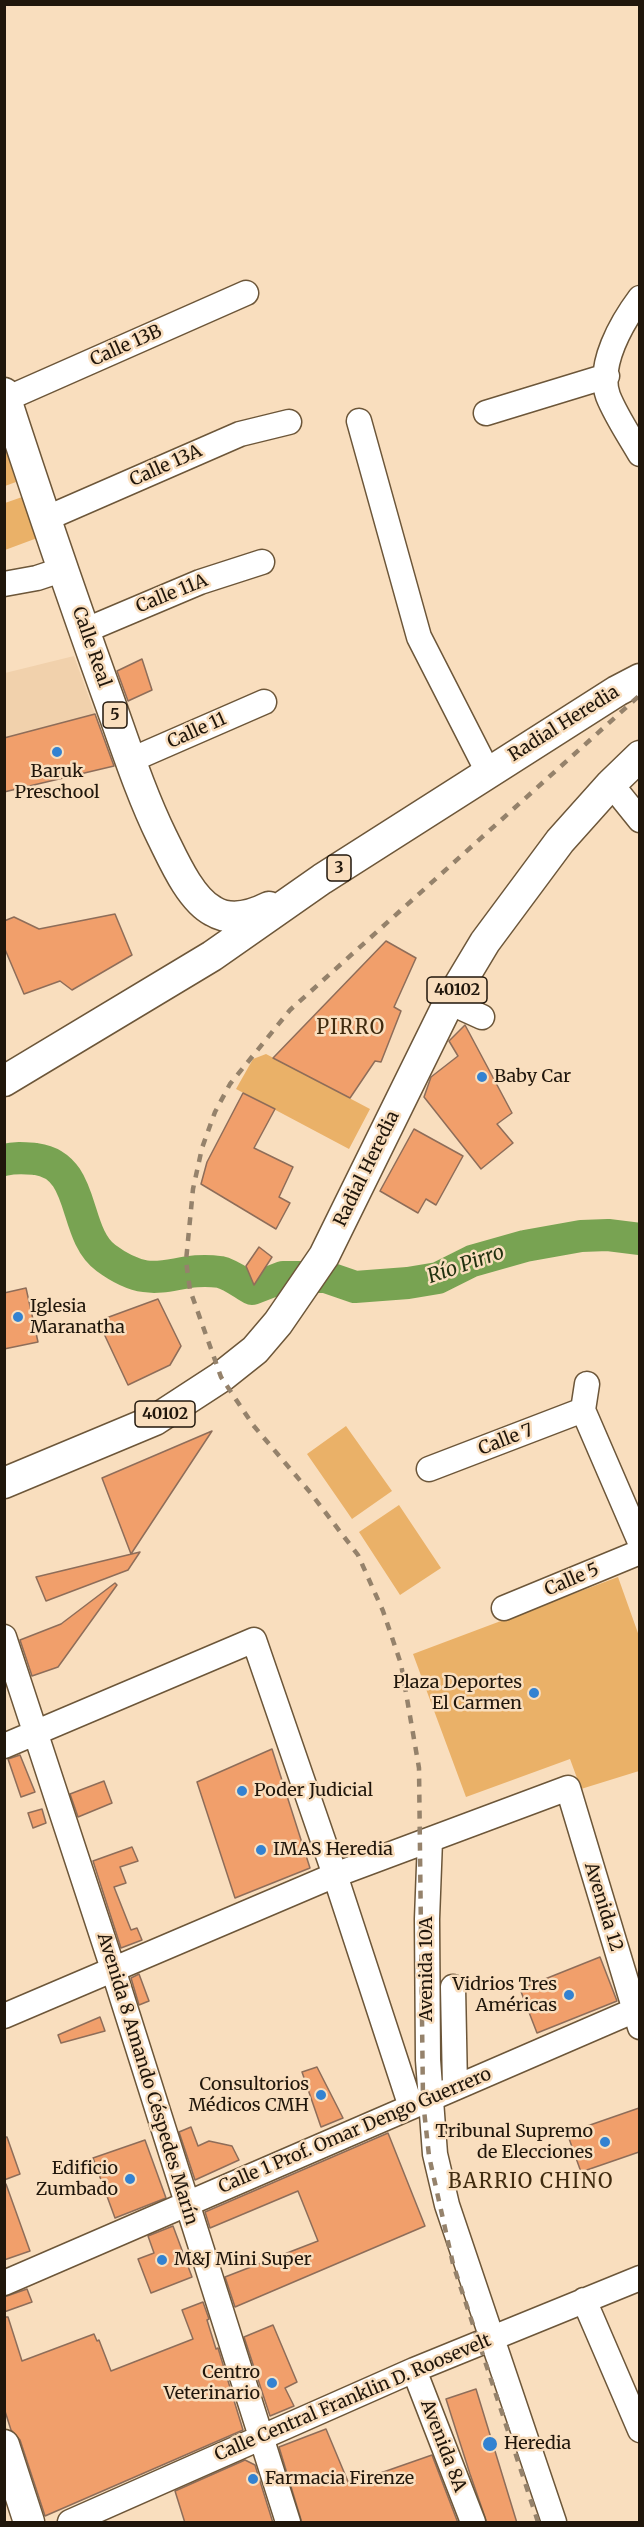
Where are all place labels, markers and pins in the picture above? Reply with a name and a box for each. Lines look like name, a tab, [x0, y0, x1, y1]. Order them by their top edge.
marker: Baruk Preschool	[50, 745, 64, 759]
place label: Baruk Preschool	[14, 761, 100, 804]
place label: Baby Car	[494, 1066, 571, 1088]
marker: Baby Car	[475, 1070, 489, 1084]
place label: Iglesia Maranatha	[30, 1296, 125, 1338]
marker: Iglesia Maranatha	[11, 1310, 25, 1324]
place label: Plaza Deportes El Carmen	[393, 1672, 522, 1714]
marker: Plaza Deportes El Carmen	[527, 1686, 541, 1700]
place label: Poder Judicial	[254, 1780, 373, 1802]
marker: Poder Judicial	[235, 1784, 249, 1798]
place label: IMAS Heredia	[273, 1839, 393, 1861]
marker: IMAS Heredia	[254, 1843, 268, 1857]
place label: Vidrios Tres Américas	[453, 1974, 557, 2016]
marker: Vidrios Tres Américas	[562, 1988, 576, 2002]
place label: Consultorios Médicos CMH	[188, 2074, 309, 2116]
marker: Consultorios Médicos CMH	[314, 2088, 328, 2102]
place label: Tribunal Supremo de Elecciones	[435, 2121, 593, 2164]
marker: Tribunal Supremo de Elecciones	[598, 2135, 612, 2149]
place label: Edificio Zumbado	[36, 2158, 118, 2200]
marker: Edificio Zumbado	[123, 2172, 137, 2186]
place label: M&J Mini Super	[174, 2249, 312, 2271]
marker: M&J Mini Super	[155, 2253, 169, 2267]
place label: Centro Veterinario	[164, 2362, 260, 2404]
marker: Centro Veterinario	[265, 2376, 279, 2390]
place label: Heredia	[504, 2433, 571, 2455]
marker: Heredia	[481, 2435, 499, 2453]
place label: Farmacia Firenze	[265, 2468, 414, 2490]
marker: Farmacia Firenze	[246, 2472, 260, 2486]

